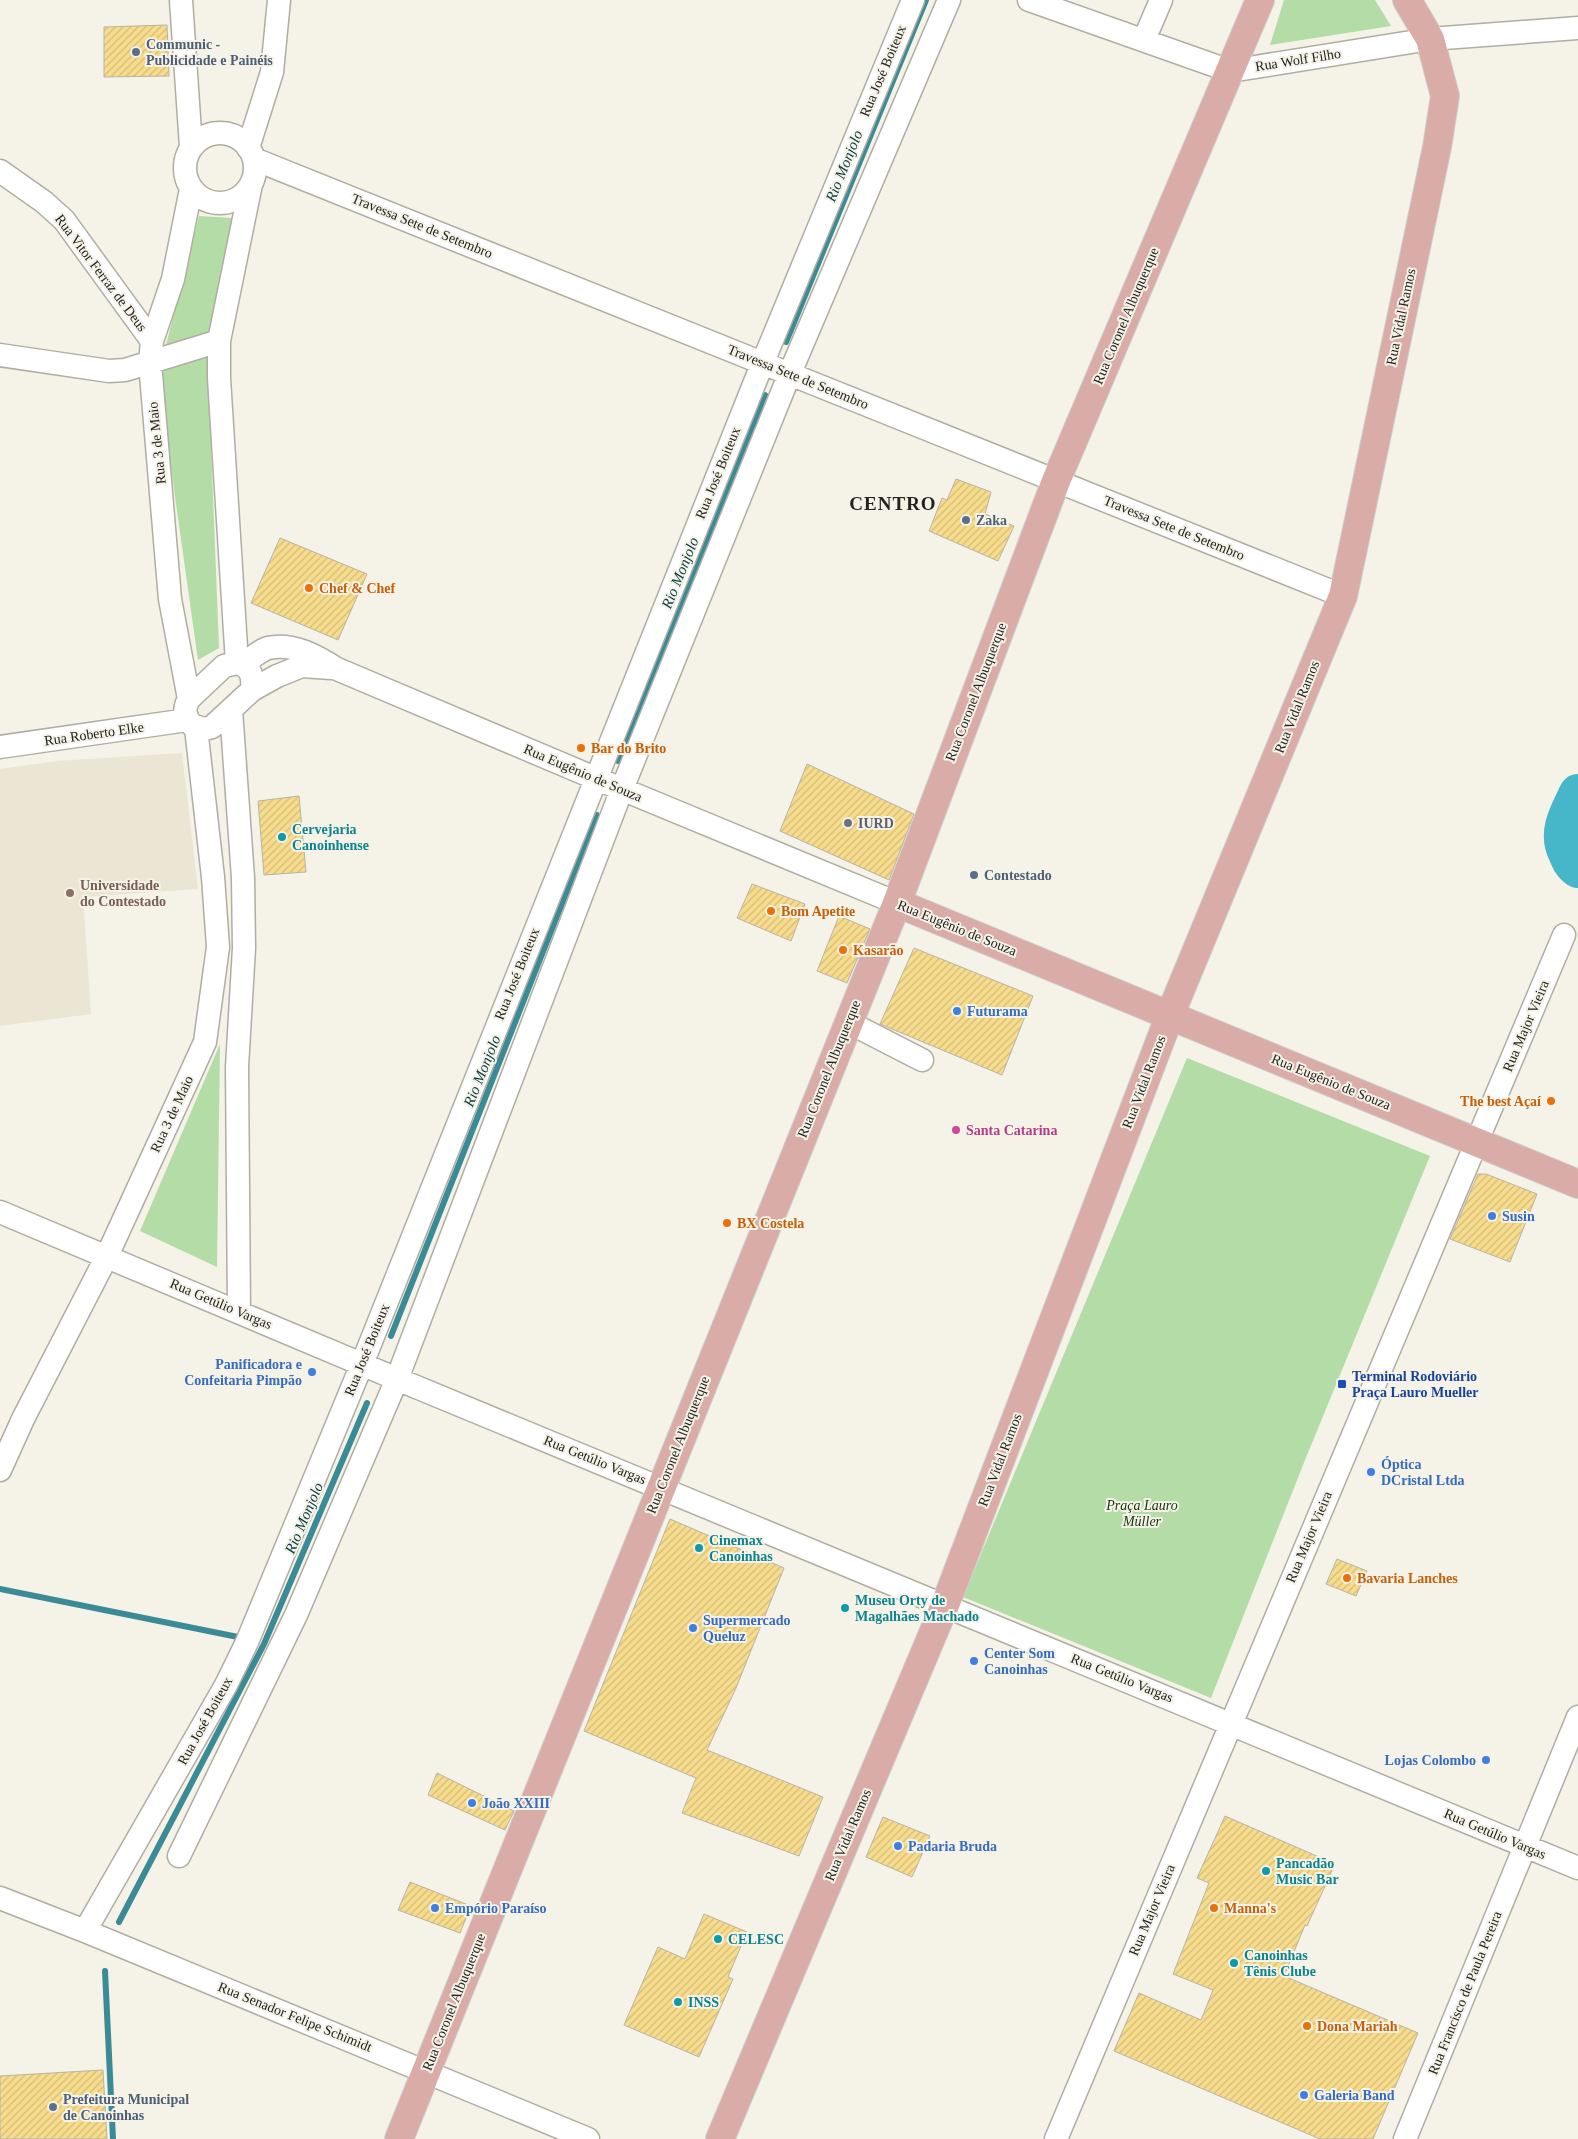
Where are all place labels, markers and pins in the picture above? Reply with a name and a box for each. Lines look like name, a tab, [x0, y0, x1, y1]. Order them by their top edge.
place label: Communic - Publicidade e Painéis	[146, 37, 273, 68]
marker: Communic - Publicidade e Painéis	[130, 46, 142, 58]
place label: Zaka	[976, 513, 1007, 528]
marker: Zaka	[960, 514, 972, 526]
place label: Chef & Chef	[319, 581, 396, 596]
marker: Chef & Chef	[303, 582, 315, 594]
place label: Bar do Brito	[591, 741, 666, 756]
marker: Bar do Brito	[575, 742, 587, 754]
place label: IURD	[858, 816, 894, 831]
marker: IURD	[842, 817, 854, 829]
place label: Cervejaria Canoinhense	[292, 822, 369, 853]
marker: Cervejaria Canoinhense	[276, 831, 288, 843]
place label: Contestado	[984, 868, 1052, 883]
marker: Contestado	[968, 869, 980, 881]
place label: Universidade do Contestado	[80, 878, 166, 909]
marker: Universidade do Contestado	[64, 887, 76, 899]
place label: Bom Apetite	[781, 904, 855, 919]
marker: Bom Apetite	[765, 905, 777, 917]
place label: Kasarão	[853, 943, 904, 958]
marker: Kasarão	[837, 944, 849, 956]
place label: Futurama	[967, 1004, 1028, 1019]
marker: Futurama	[951, 1005, 963, 1017]
place label: The best Açaí	[1460, 1094, 1542, 1109]
marker: The best Açaí	[1545, 1095, 1557, 1107]
place label: Santa Catarina	[966, 1123, 1057, 1138]
marker: Santa Catarina	[950, 1124, 962, 1136]
place label: Susin	[1502, 1209, 1535, 1224]
marker: Susin	[1486, 1210, 1498, 1222]
place label: BX Costela	[737, 1216, 804, 1231]
marker: BX Costela	[721, 1217, 733, 1229]
place label: Panificadora e Confeitaria Pimpão	[184, 1357, 302, 1388]
marker: Panificadora e Confeitaria Pimpão	[306, 1366, 318, 1378]
place label: Terminal Rodoviário Praça Lauro Mueller	[1352, 1369, 1479, 1400]
marker: Terminal Rodoviário Praça Lauro Mueller	[1336, 1378, 1348, 1390]
place label: Óptica DCristal Ltda	[1381, 1456, 1465, 1488]
marker: Óptica DCristal Ltda	[1365, 1466, 1377, 1478]
place label: Cinemax Canoinhas	[709, 1533, 773, 1564]
marker: Cinemax Canoinhas	[693, 1542, 705, 1554]
place label: Bavaria Lanches	[1357, 1571, 1458, 1586]
marker: Bavaria Lanches	[1341, 1572, 1353, 1584]
place label: Museu Orty de Magalhães Machado	[855, 1593, 979, 1624]
marker: Museu Orty de Magalhães Machado	[839, 1602, 851, 1614]
place label: Supermercado Queluz	[703, 1613, 791, 1644]
marker: Supermercado Queluz	[687, 1622, 699, 1634]
place label: Center Som Canoinhas	[984, 1646, 1055, 1677]
marker: Center Som Canoinhas	[968, 1655, 980, 1667]
place label: Lojas Colombo	[1385, 1753, 1476, 1768]
marker: Lojas Colombo	[1480, 1754, 1492, 1766]
place label: João XXIII	[482, 1796, 550, 1811]
marker: João XXIII	[466, 1797, 478, 1809]
place label: Padaria Bruda	[908, 1839, 997, 1854]
marker: Padaria Bruda	[892, 1840, 904, 1852]
place label: Pancadão Music Bar	[1276, 1856, 1339, 1887]
marker: Pancadão Music Bar	[1260, 1865, 1272, 1877]
place label: Empório Paraíso	[445, 1901, 547, 1916]
place label: Manna's	[1224, 1901, 1277, 1916]
marker: Empório Paraíso	[429, 1902, 441, 1914]
marker: Manna's	[1208, 1902, 1220, 1914]
place label: CELESC	[728, 1932, 784, 1947]
marker: CELESC	[712, 1933, 724, 1945]
place label: Canoinhas Tênis Clube	[1244, 1948, 1316, 1979]
marker: Canoinhas Tênis Clube	[1228, 1957, 1240, 1969]
place label: INSS	[688, 1995, 719, 2010]
marker: INSS	[672, 1996, 684, 2008]
place label: Dona Mariah	[1317, 2019, 1398, 2034]
marker: Dona Mariah	[1301, 2020, 1313, 2032]
place label: Galeria Band	[1314, 2088, 1395, 2103]
marker: Galeria Band	[1298, 2089, 1310, 2101]
place label: Prefeitura Municipal de Canoinhas	[63, 2092, 189, 2123]
marker: Prefeitura Municipal de Canoinhas	[47, 2101, 59, 2113]

